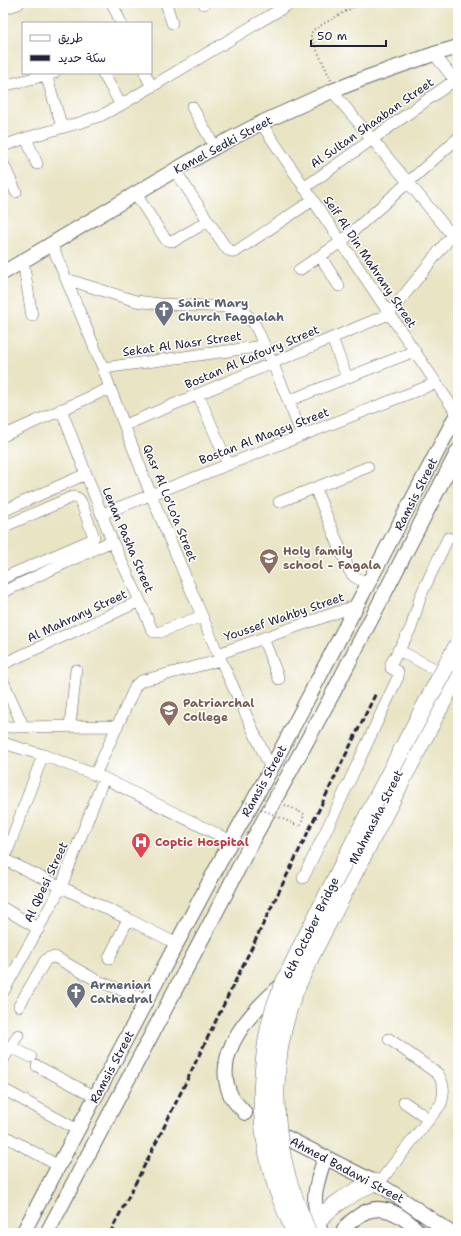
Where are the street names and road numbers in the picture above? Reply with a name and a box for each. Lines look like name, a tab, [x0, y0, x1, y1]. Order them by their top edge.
street label: Al Sultan Shaaban Street	[307, 74, 437, 172]
street label: Kamel Sedki Street	[171, 112, 275, 178]
street label: Seif Al Din Mahrany Street	[320, 193, 420, 331]
street label: Bostan Al Kafoury Street	[182, 321, 322, 393]
street label: Sekat Al Nasr Street	[122, 328, 242, 360]
street label: Bostan Al Maqsy Street	[197, 404, 331, 468]
street label: Qasr Al Lo'Lo'a Street	[139, 442, 201, 564]
street label: Ramsis Street	[391, 455, 441, 533]
street label: Lenan Pasha Street	[99, 485, 157, 595]
street label: Al Mahrany Street	[24, 586, 130, 646]
street label: Youssef Wahby Street	[222, 589, 346, 645]
street label: Ramsis Street	[238, 742, 290, 820]
street label: Mahmasha Street	[345, 767, 407, 867]
street label: Al Qbesi Street	[20, 839, 72, 925]
street label: 6th October Bridge	[279, 874, 343, 982]
street label: Ramsis Street	[86, 1028, 138, 1106]
street label: Ahmed Badawi Street	[287, 1133, 407, 1207]

